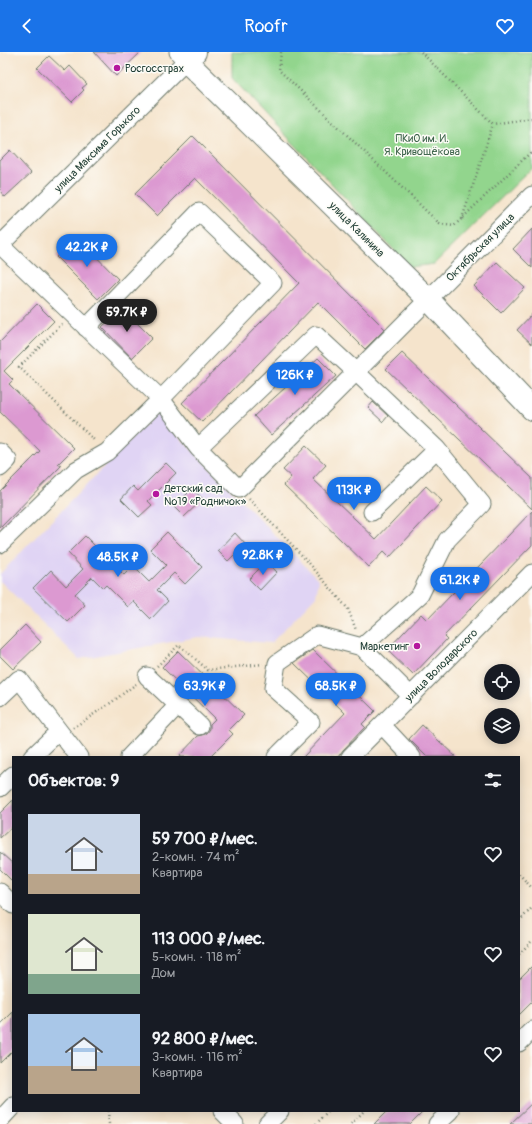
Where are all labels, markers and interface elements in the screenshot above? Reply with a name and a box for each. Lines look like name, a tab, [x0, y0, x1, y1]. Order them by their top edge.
icon: back	[16, 15, 38, 37]
text: Roofr	[244, 15, 288, 38]
icon: heart	[494, 15, 516, 37]
place label: Росгосстрах	[125, 62, 184, 75]
marker: Росгосстрах	[112, 63, 122, 73]
street label: улица Максима Горького	[51, 104, 143, 196]
park label: ПКиО им. И. Я. Кривощёкова	[384, 132, 460, 158]
street label: улица Калинина	[326, 198, 387, 260]
street label: Октябрьская улица	[444, 211, 517, 284]
pin: 42.2K ₽	[50, 234, 124, 268]
text: 42.2K ₽	[65, 239, 109, 255]
pin: 59.7K ₽	[90, 299, 164, 333]
text: 59.7K ₽	[106, 304, 148, 320]
pin: 126K ₽	[262, 362, 328, 396]
text: 126K ₽	[276, 367, 314, 383]
pin: 113K ₽	[321, 477, 387, 511]
place label: Детский сад №19 «Родничок»	[163, 482, 247, 508]
text: 113K ₽	[336, 482, 372, 498]
marker: Детский сад №19 «Родничок»	[151, 489, 161, 499]
pin: 92.8K ₽	[226, 542, 300, 576]
pin: 48.5K ₽	[81, 544, 155, 578]
text: 92.8K ₽	[242, 547, 284, 563]
text: 48.5K ₽	[97, 549, 139, 565]
pin: 61.2K ₽	[423, 567, 497, 601]
text: 61.2K ₽	[439, 572, 481, 588]
street label: улица Володарского	[402, 626, 480, 705]
place label: Маркетинг	[360, 640, 409, 653]
marker: Маркетинг	[412, 641, 422, 651]
map controls	[484, 664, 520, 744]
button: locate	[484, 664, 520, 700]
pin: 63.9K ₽	[168, 673, 242, 707]
pin: 68.5K ₽	[299, 673, 373, 707]
text: 63.9K ₽	[184, 678, 226, 694]
text: 68.5K ₽	[315, 678, 357, 694]
button: layers	[484, 708, 520, 744]
icon: filters	[482, 769, 504, 791]
text: Объектов: 9	[28, 770, 119, 791]
text: 59 700 ₽/мес.	[152, 828, 258, 849]
icon: home	[60, 830, 108, 878]
icon: heart	[482, 843, 504, 865]
text: 2-комн. · 74 m²	[152, 849, 239, 865]
text: Квартира	[152, 865, 203, 881]
text: 113 000 ₽/мес.	[152, 928, 265, 949]
icon: home	[60, 930, 108, 978]
icon: heart	[482, 943, 504, 965]
text: 5-комн. · 118 m²	[152, 949, 242, 965]
text: Дом	[152, 965, 175, 981]
text: 92 800 ₽/мес.	[152, 1028, 258, 1049]
icon: home	[60, 1030, 108, 1078]
icon: heart	[482, 1043, 504, 1065]
text: 3-комн. · 116 m²	[152, 1049, 243, 1065]
text: Квартира	[152, 1065, 203, 1081]

